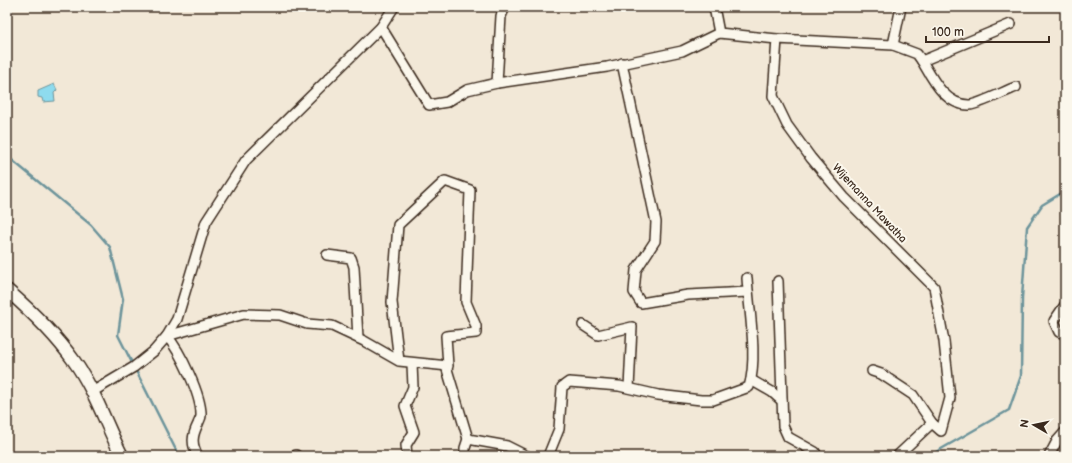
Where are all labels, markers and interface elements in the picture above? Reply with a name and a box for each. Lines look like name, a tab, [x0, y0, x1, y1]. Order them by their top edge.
scale bar	[926, 18, 1049, 44]
text: 100 m	[932, 25, 964, 40]
street label: Wijemanna Mawatha	[830, 161, 910, 245]
north arrow	[1014, 405, 1054, 445]
text: N	[1018, 418, 1032, 429]

